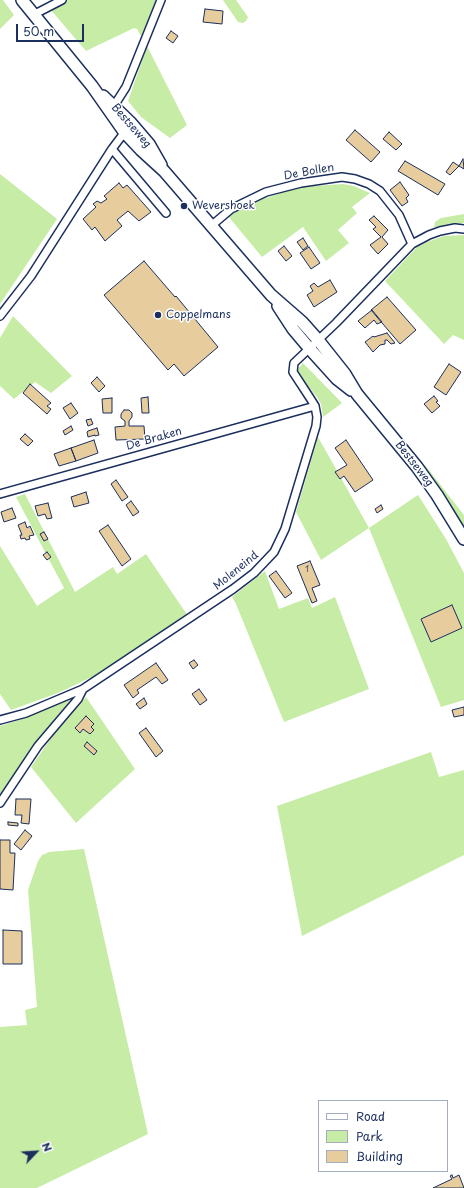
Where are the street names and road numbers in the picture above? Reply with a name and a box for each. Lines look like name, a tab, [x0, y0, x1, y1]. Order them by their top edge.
street label: Bestseweg	[108, 101, 154, 151]
street label: De Bollen	[283, 161, 335, 183]
street label: De Braken	[125, 425, 183, 453]
street label: Bestseweg	[392, 439, 436, 489]
street label: Moleneind	[211, 549, 261, 593]

